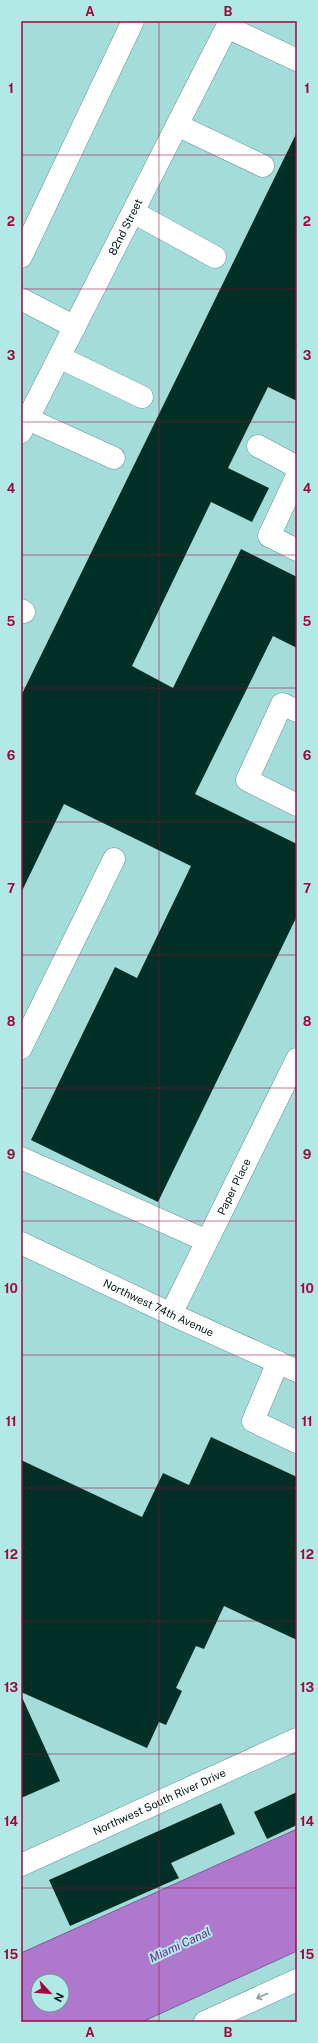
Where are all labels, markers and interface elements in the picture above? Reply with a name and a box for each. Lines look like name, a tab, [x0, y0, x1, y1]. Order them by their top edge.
text: A	[85, 4, 95, 19]
text: B	[224, 4, 233, 19]
text: 1	[8, 81, 14, 96]
text: 1	[304, 81, 310, 96]
street label: 82nd Street	[106, 197, 145, 257]
text: 2	[7, 214, 15, 229]
text: 2	[303, 214, 311, 229]
text: 3	[7, 348, 16, 363]
text: 3	[303, 348, 312, 363]
text: 4	[7, 481, 16, 496]
text: 4	[303, 481, 312, 496]
text: 5	[7, 614, 16, 629]
text: 5	[303, 614, 312, 629]
text: 6	[7, 748, 16, 763]
text: 6	[303, 748, 312, 763]
text: 7	[7, 881, 15, 896]
text: 7	[303, 881, 311, 896]
text: 8	[7, 1014, 16, 1029]
text: 8	[303, 1014, 312, 1029]
text: 9	[7, 1147, 15, 1162]
text: 9	[303, 1147, 311, 1162]
street label: Paper Place	[215, 1157, 253, 1217]
street label: Northwest 74th Avenue	[101, 1277, 216, 1339]
text: 10	[4, 1281, 18, 1296]
text: 10	[300, 1281, 314, 1296]
text: 11	[5, 1414, 17, 1429]
text: 11	[301, 1414, 313, 1429]
text: 12	[4, 1547, 18, 1562]
text: 12	[300, 1547, 314, 1562]
text: 13	[4, 1680, 18, 1695]
text: 13	[300, 1680, 314, 1695]
street label: Northwest South River Drive	[91, 1766, 228, 1837]
text: 14	[4, 1814, 19, 1829]
text: 14	[300, 1814, 315, 1829]
water label: Miami Canal	[147, 1925, 213, 1965]
text: 15	[4, 1947, 18, 1962]
text: 15	[300, 1947, 314, 1962]
north arrow	[30, 1973, 70, 2013]
text: N	[52, 1991, 66, 2004]
one-way arrow	[256, 1993, 268, 2000]
text: A	[85, 2025, 95, 2040]
text: B	[224, 2025, 233, 2040]

